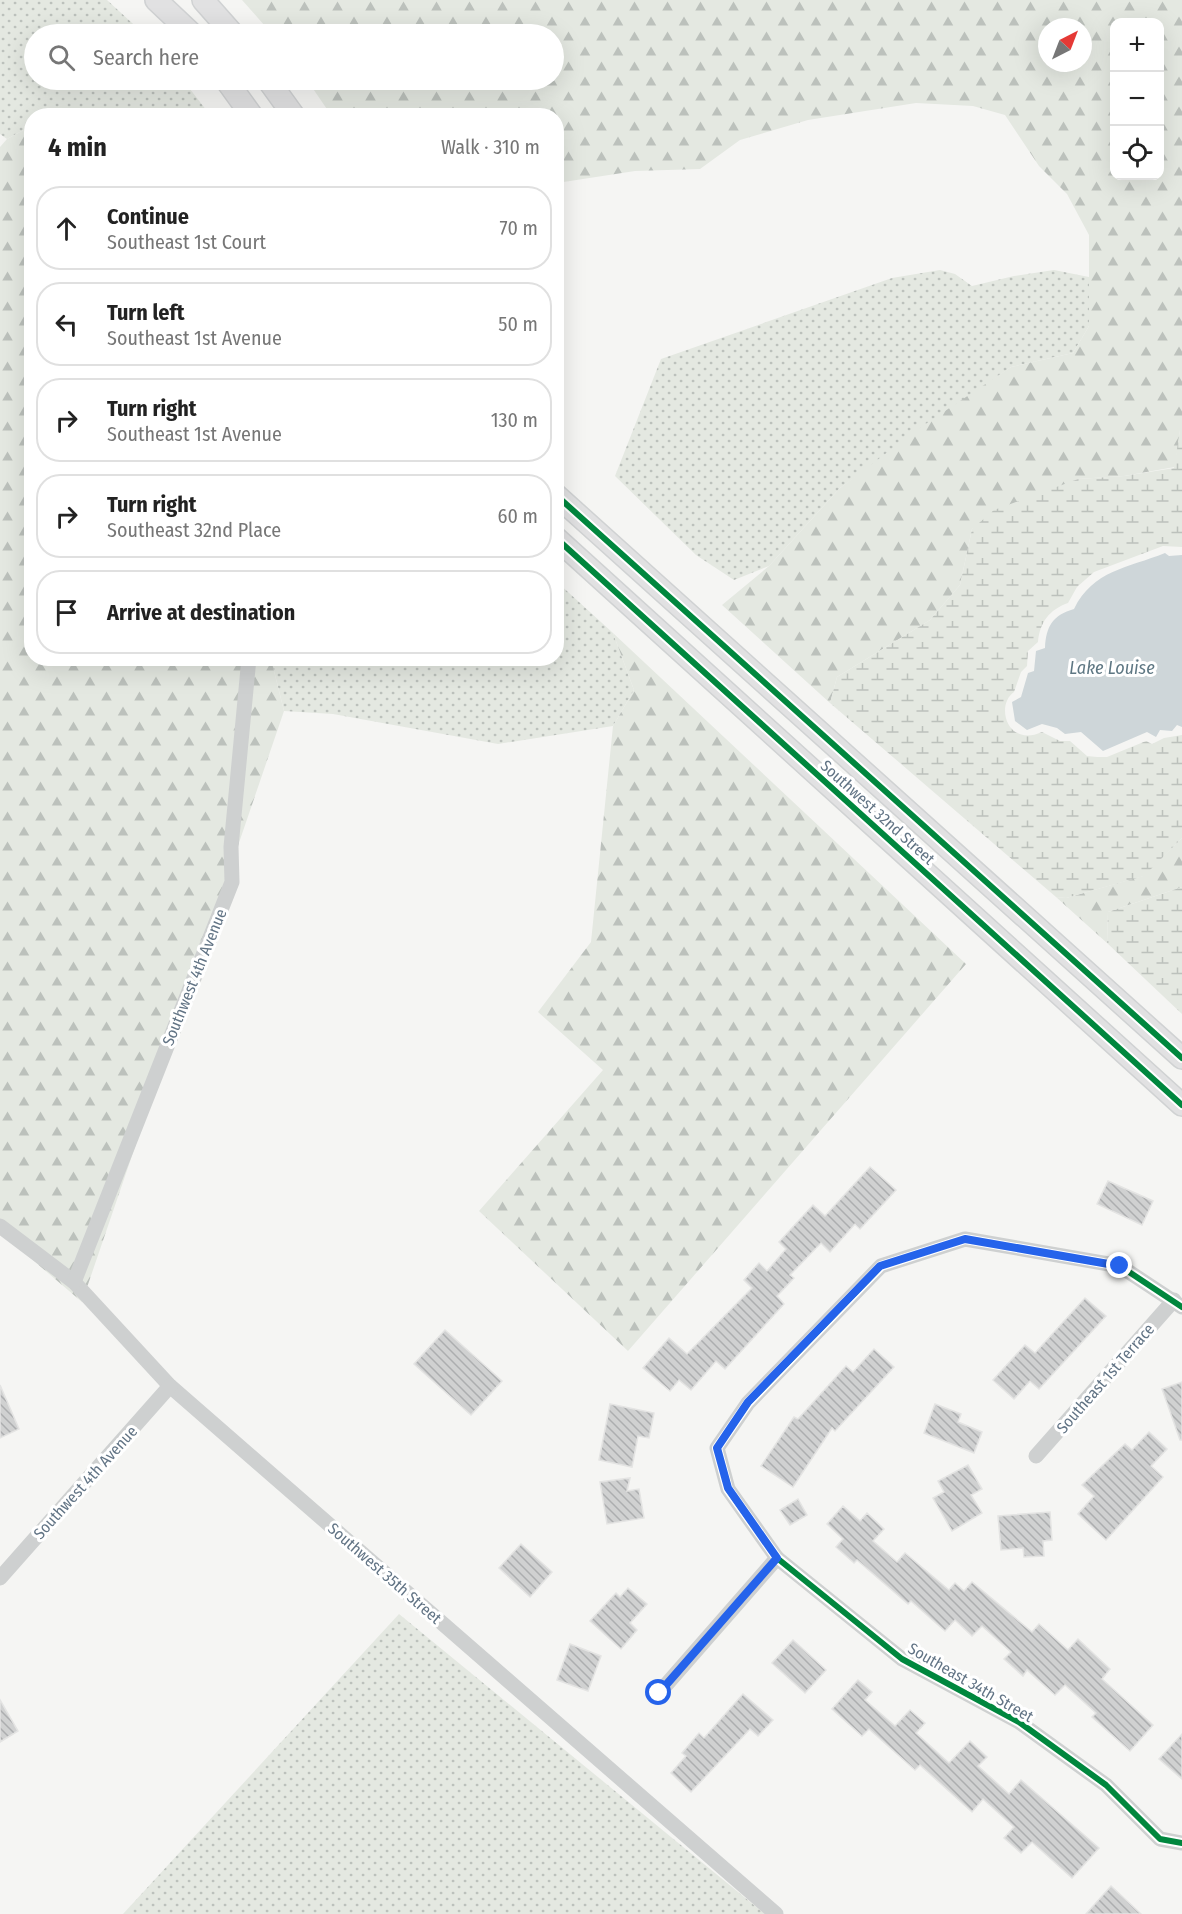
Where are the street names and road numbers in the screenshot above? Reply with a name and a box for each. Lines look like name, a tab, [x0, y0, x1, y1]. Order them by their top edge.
street label: Southwest 32nd Street	[817, 756, 939, 869]
street label: Southwest 4th Avenue	[158, 906, 231, 1048]
street label: Southeast 1st Terrace	[1053, 1320, 1158, 1437]
street label: Southwest 4th Avenue	[30, 1422, 141, 1543]
street label: Southwest 35th Street	[324, 1519, 446, 1628]
street label: Southeast 34th Street	[905, 1639, 1037, 1726]

